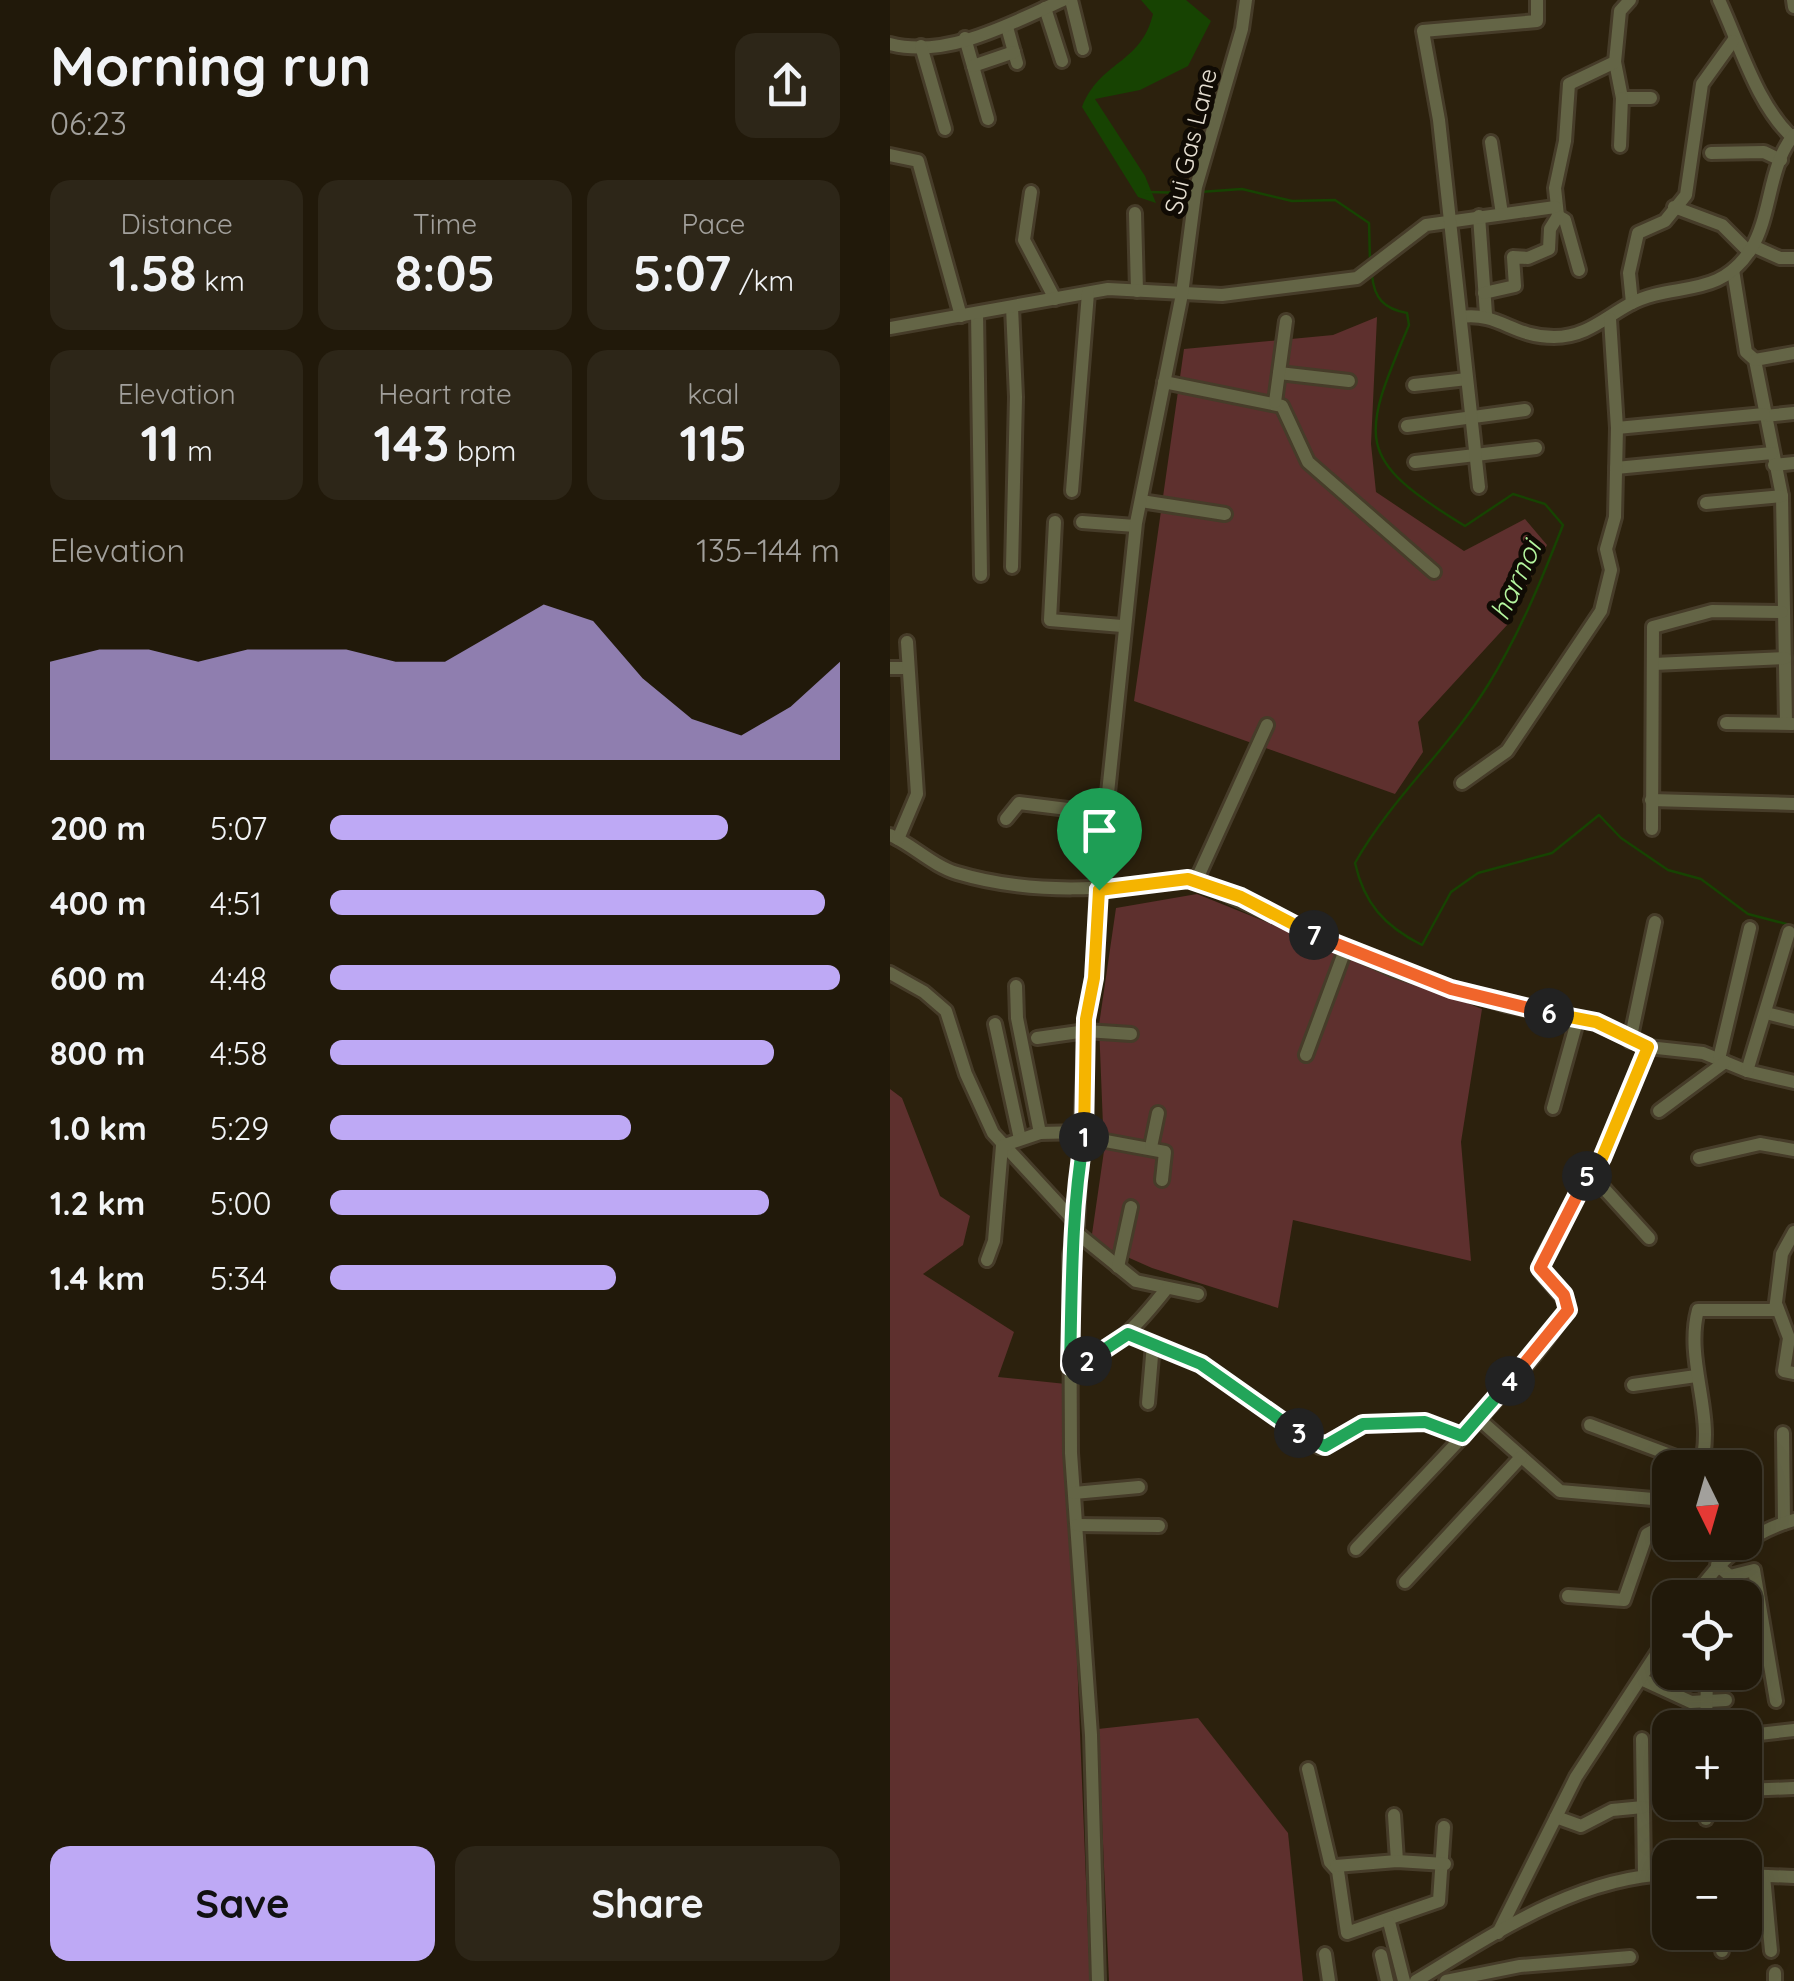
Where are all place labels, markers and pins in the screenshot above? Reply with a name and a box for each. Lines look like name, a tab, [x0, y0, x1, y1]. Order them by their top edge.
pin	[1057, 788, 1142, 891]
pin: 7	[1289, 910, 1339, 960]
pin: 6	[1524, 988, 1574, 1038]
pin: 1	[1059, 1112, 1109, 1162]
pin: 5	[1562, 1151, 1612, 1201]
pin: 2	[1062, 1336, 1112, 1386]
pin: 4	[1485, 1356, 1535, 1406]
pin: 3	[1274, 1408, 1324, 1458]

